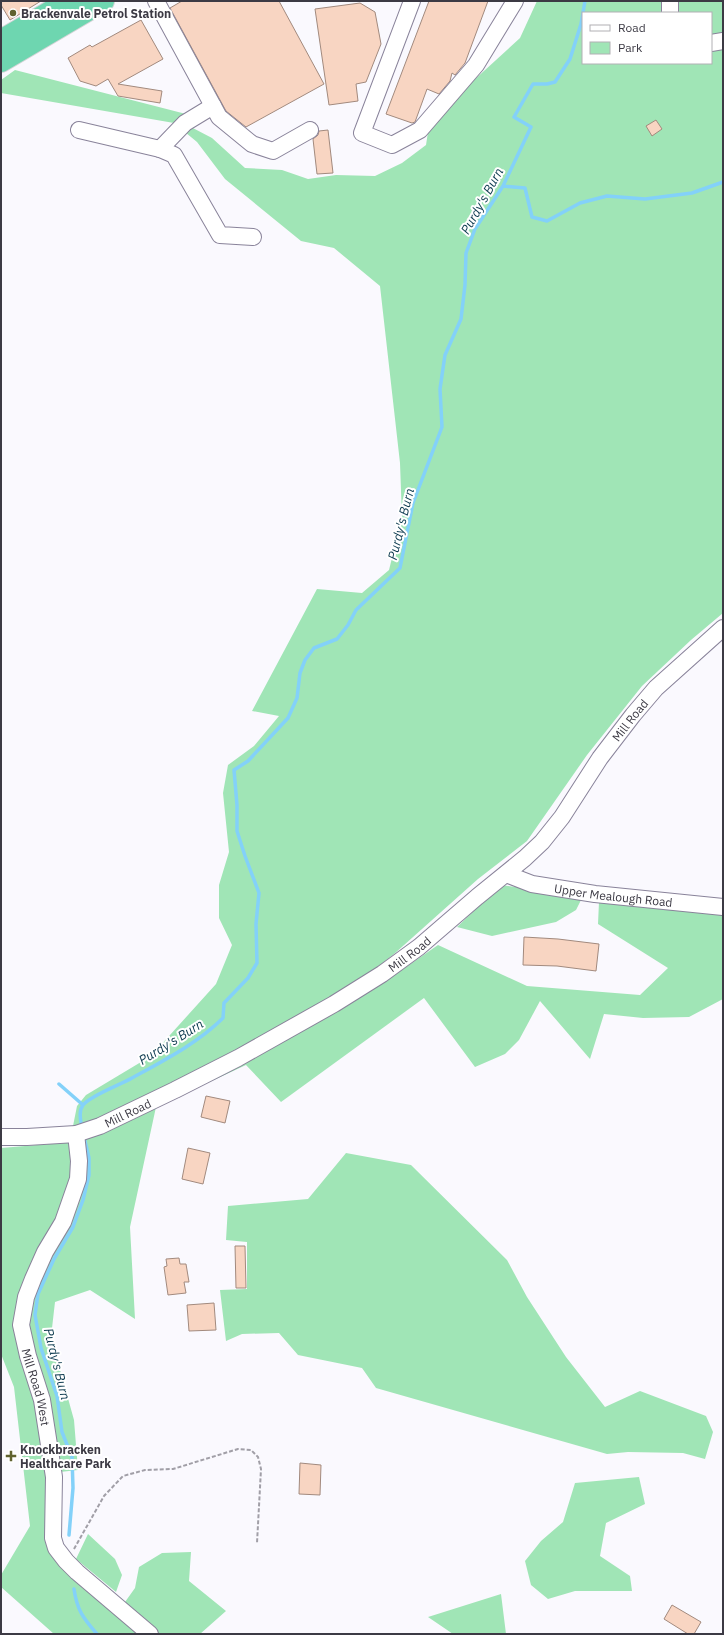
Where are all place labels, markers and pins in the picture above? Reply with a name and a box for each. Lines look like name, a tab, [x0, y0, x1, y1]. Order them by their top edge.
place label: Brackenvale Petrol Station	[21, 6, 171, 21]
marker: Brackenvale Petrol Station	[8, 8, 18, 18]
place label: Knockbracken Healthcare Park	[20, 1442, 111, 1471]
marker: Knockbracken Healthcare Park	[5, 1450, 17, 1462]

